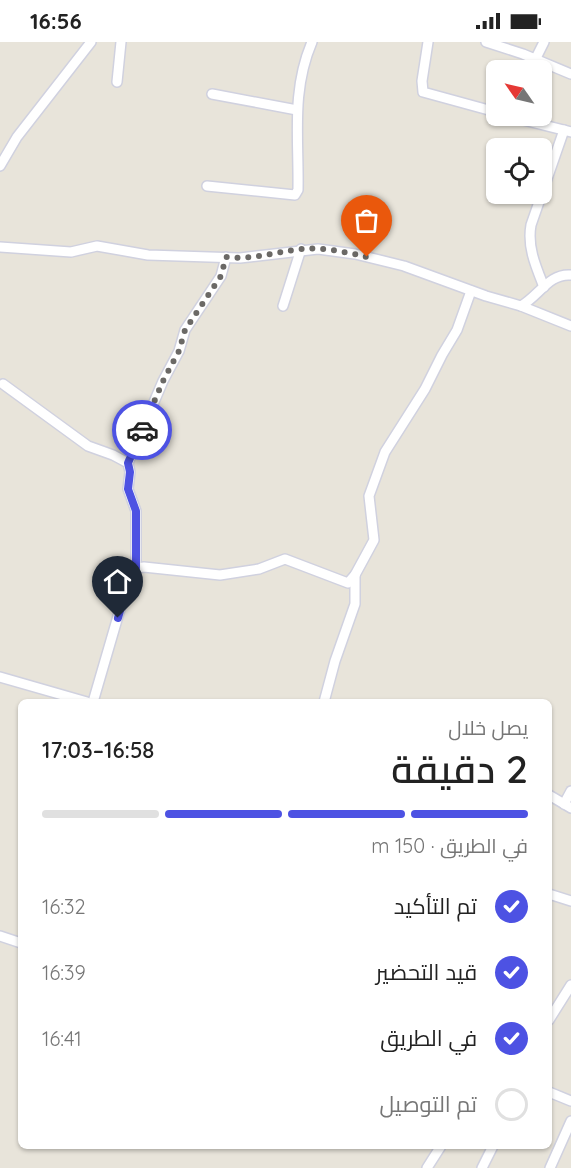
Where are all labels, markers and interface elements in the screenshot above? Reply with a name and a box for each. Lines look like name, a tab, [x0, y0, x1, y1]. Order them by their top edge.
text: 16:56	[30, 7, 82, 35]
north arrow	[486, 60, 552, 126]
map controls	[486, 60, 552, 204]
button: locate	[486, 138, 552, 204]
pin	[341, 195, 392, 257]
icon: bag	[350, 204, 383, 237]
courier	[112, 400, 172, 460]
icon: car	[126, 414, 159, 447]
pin	[92, 556, 143, 618]
icon: home	[101, 565, 134, 598]
text: يصل خلال	[448, 715, 528, 740]
text: 16:58–17:03	[42, 736, 154, 764]
text: 2 دقيقة	[391, 744, 528, 793]
text: في الطريق · 150 m	[371, 833, 528, 858]
icon: check	[495, 890, 528, 923]
text: تم التأكيد	[394, 892, 477, 920]
text: 16:32	[42, 894, 85, 919]
icon: check	[495, 956, 528, 989]
text: قيد التحضير	[376, 958, 477, 986]
text: 16:39	[42, 960, 86, 985]
icon: check	[495, 1022, 528, 1055]
text: في الطريق	[380, 1024, 477, 1052]
text: 16:41	[42, 1026, 82, 1051]
text: تم التوصيل	[380, 1090, 477, 1118]

